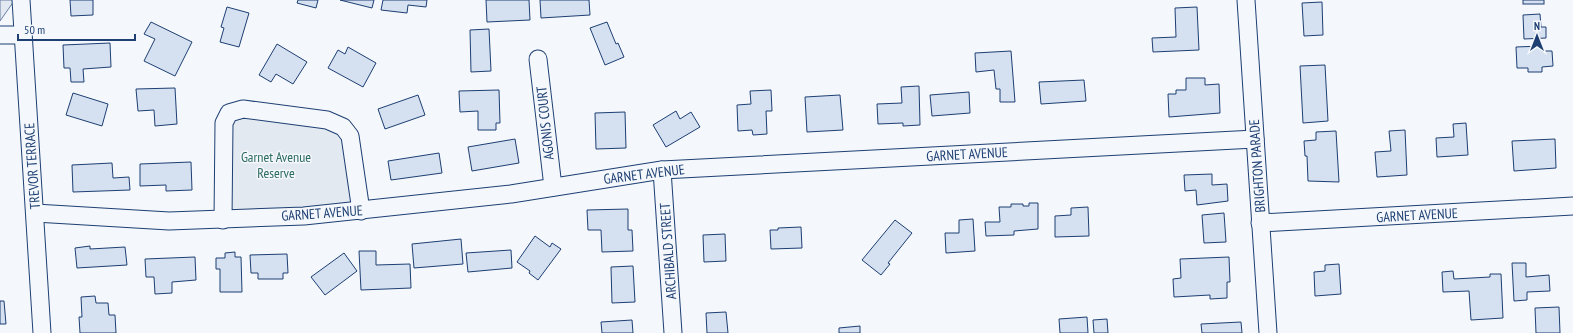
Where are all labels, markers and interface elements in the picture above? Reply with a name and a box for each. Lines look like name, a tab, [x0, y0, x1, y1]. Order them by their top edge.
scale bar	[18, 16, 135, 42]
north arrow	[1517, 16, 1557, 56]
text: N	[1534, 19, 1540, 33]
text: 50 m	[24, 22, 45, 37]
street label: AGONIS COURT	[532, 84, 558, 161]
street label: BRIGHTON PARADE	[1245, 119, 1269, 213]
street label: TREVOR TERRACE	[20, 122, 44, 210]
street label: GARNET AVENUE	[926, 143, 1008, 165]
park label: Garnet Avenue Reserve	[241, 148, 311, 182]
street label: GARNET AVENUE	[602, 160, 686, 188]
street label: GARNET AVENUE	[281, 201, 363, 225]
street label: ARCHIBALD STREET	[656, 201, 680, 300]
street label: GARNET AVENUE	[1376, 204, 1458, 226]

